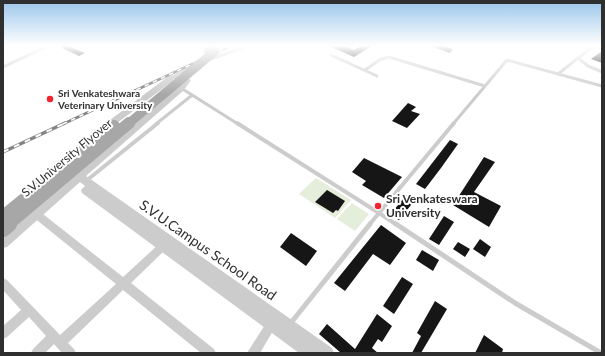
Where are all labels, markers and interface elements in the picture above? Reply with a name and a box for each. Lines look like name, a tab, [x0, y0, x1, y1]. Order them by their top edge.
place label: Sri Venkateshwara Veterinary University	[57, 87, 153, 111]
marker: Sri Venkateshwara Veterinary University	[45, 94, 55, 104]
street label: S.V.University Flyover	[18, 115, 115, 200]
place label: Sri Venkateswara University	[386, 191, 478, 220]
street label: S.V.U.Campus School Road	[137, 196, 280, 303]
marker: Sri Venkateswara University	[373, 201, 383, 211]

